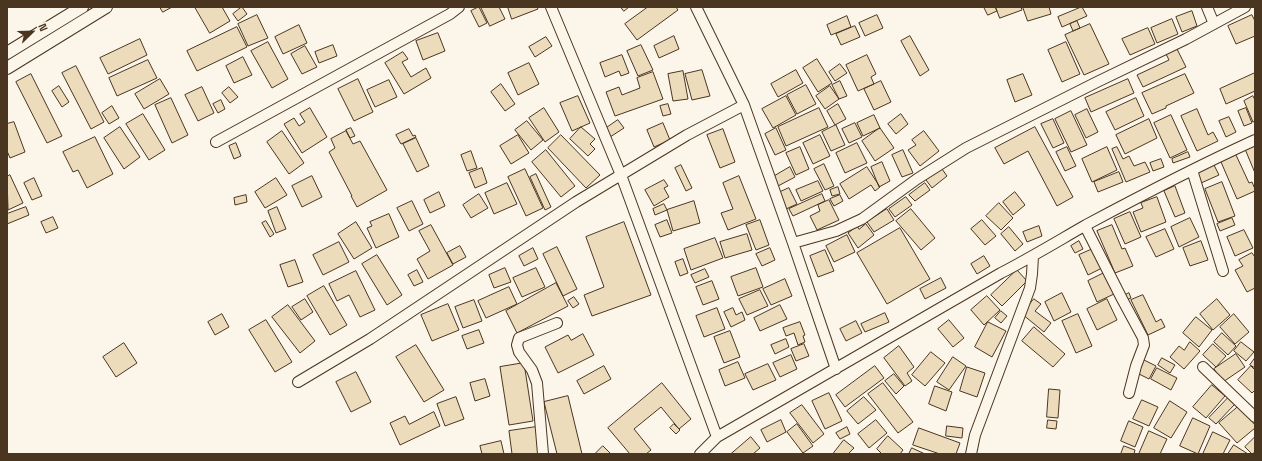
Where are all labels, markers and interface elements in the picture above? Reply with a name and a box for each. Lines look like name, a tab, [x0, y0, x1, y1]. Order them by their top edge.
north arrow	[12, 12, 52, 52]
text: N	[35, 21, 51, 33]

